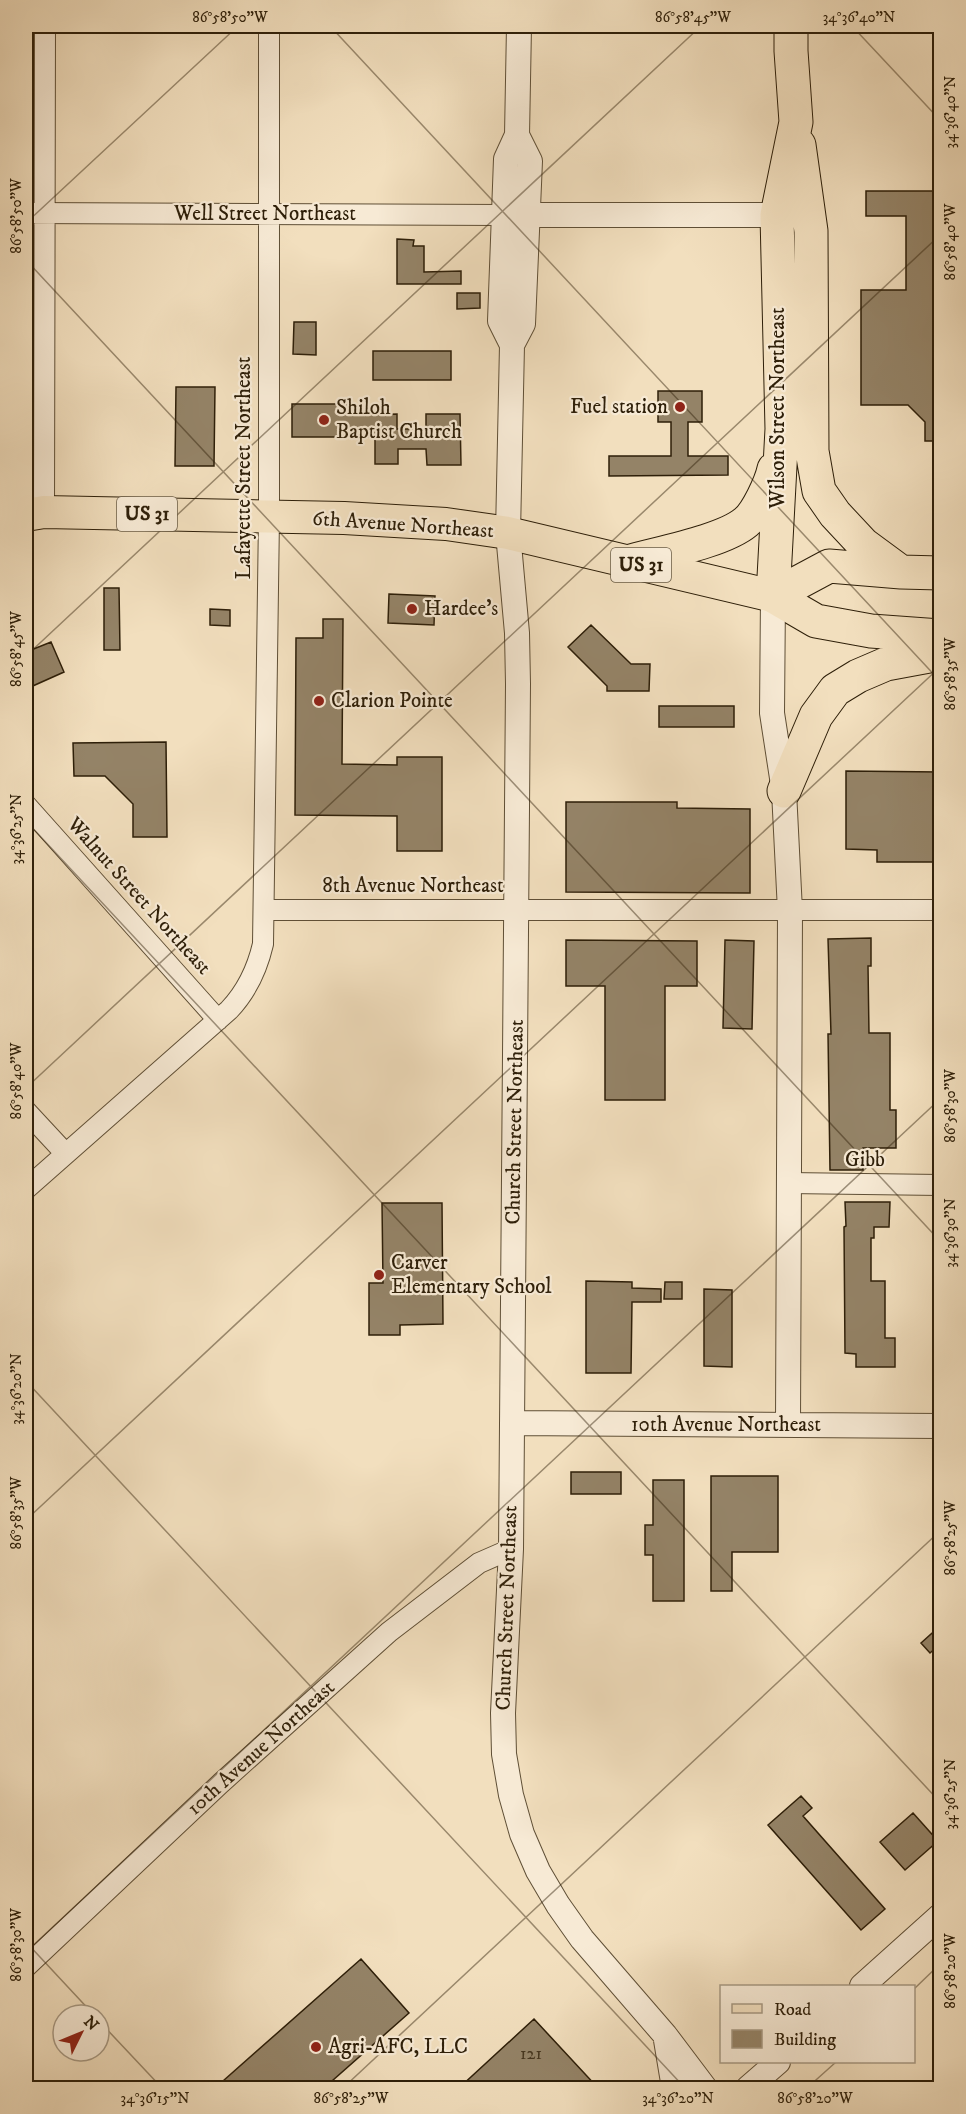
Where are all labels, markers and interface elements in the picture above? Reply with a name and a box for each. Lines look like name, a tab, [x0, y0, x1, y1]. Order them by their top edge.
text: 86°58'50"W	[192, 8, 268, 27]
text: 86°58'45"W	[655, 8, 731, 27]
text: 34°36'40"N	[823, 8, 895, 27]
text: 34°36'40"N	[941, 76, 960, 148]
text: 86°58'50"W	[7, 178, 26, 254]
street label: Well Street Northeast	[173, 201, 356, 227]
text: 86°58'40"W	[941, 203, 960, 280]
street label: Wilson Street Northeast	[765, 307, 791, 510]
street label: Lafayette Street Northeast	[231, 356, 257, 579]
place label: Fuel station	[570, 394, 668, 420]
place label: Shiloh Baptist Church	[336, 395, 462, 445]
marker: Fuel station	[673, 400, 687, 414]
marker: Shiloh Baptist Church	[317, 413, 331, 427]
road number: US 31	[117, 497, 177, 531]
street label: 6th Avenue Northeast	[311, 506, 495, 544]
road number: US 31	[611, 548, 671, 582]
place label: Hardee's	[424, 596, 498, 622]
marker: Hardee's	[405, 602, 419, 616]
text: 86°58'45"W	[7, 611, 26, 687]
text: 86°58'35"W	[941, 637, 960, 711]
place label: Clarion Pointe	[331, 688, 453, 714]
marker: Clarion Pointe	[312, 694, 326, 708]
text: 34°36'25"N	[7, 794, 26, 864]
street label: Walnut Street Northeast	[61, 811, 217, 980]
street label: 8th Avenue Northeast	[322, 873, 504, 899]
street label: Church Street Northeast	[500, 1019, 530, 1225]
text: 86°58'40"W	[7, 1042, 26, 1119]
text: 86°58'30"W	[941, 1069, 960, 1143]
street label: Gibb	[845, 1147, 885, 1173]
text: 34°36'30"N	[941, 1198, 960, 1268]
place label: Carver Elementary School	[391, 1250, 552, 1300]
marker: Carver Elementary School	[372, 1268, 386, 1282]
text: 34°36'20"N	[7, 1353, 26, 1425]
street label: 10th Avenue Northeast	[631, 1412, 821, 1438]
text: 86°58'35"W	[7, 1476, 26, 1550]
text: 86°58'25"W	[941, 1500, 960, 1575]
street label: Church Street Northeast	[490, 1505, 524, 1711]
street label: 10th Avenue Northeast	[182, 1675, 341, 1821]
text: 34°36'25"N	[941, 1759, 960, 1829]
text: 86°58'30"W	[7, 1908, 26, 1982]
text: 86°58'20"W	[941, 1933, 960, 2009]
legend	[720, 1985, 915, 2063]
text: Road	[774, 1999, 811, 2021]
north arrow	[51, 2003, 111, 2063]
text: N	[79, 2012, 103, 2035]
text: Building	[774, 2029, 836, 2051]
place label: Agri-AFC, LLC	[328, 2034, 468, 2060]
marker: Agri-AFC, LLC	[309, 2040, 323, 2054]
house number: 121	[520, 2043, 542, 2065]
text: 34°36'15"N	[121, 2089, 189, 2108]
text: 86°58'25"W	[314, 2089, 389, 2108]
text: 34°36'20"N	[642, 2089, 714, 2108]
text: 86°58'20"W	[777, 2089, 853, 2108]

